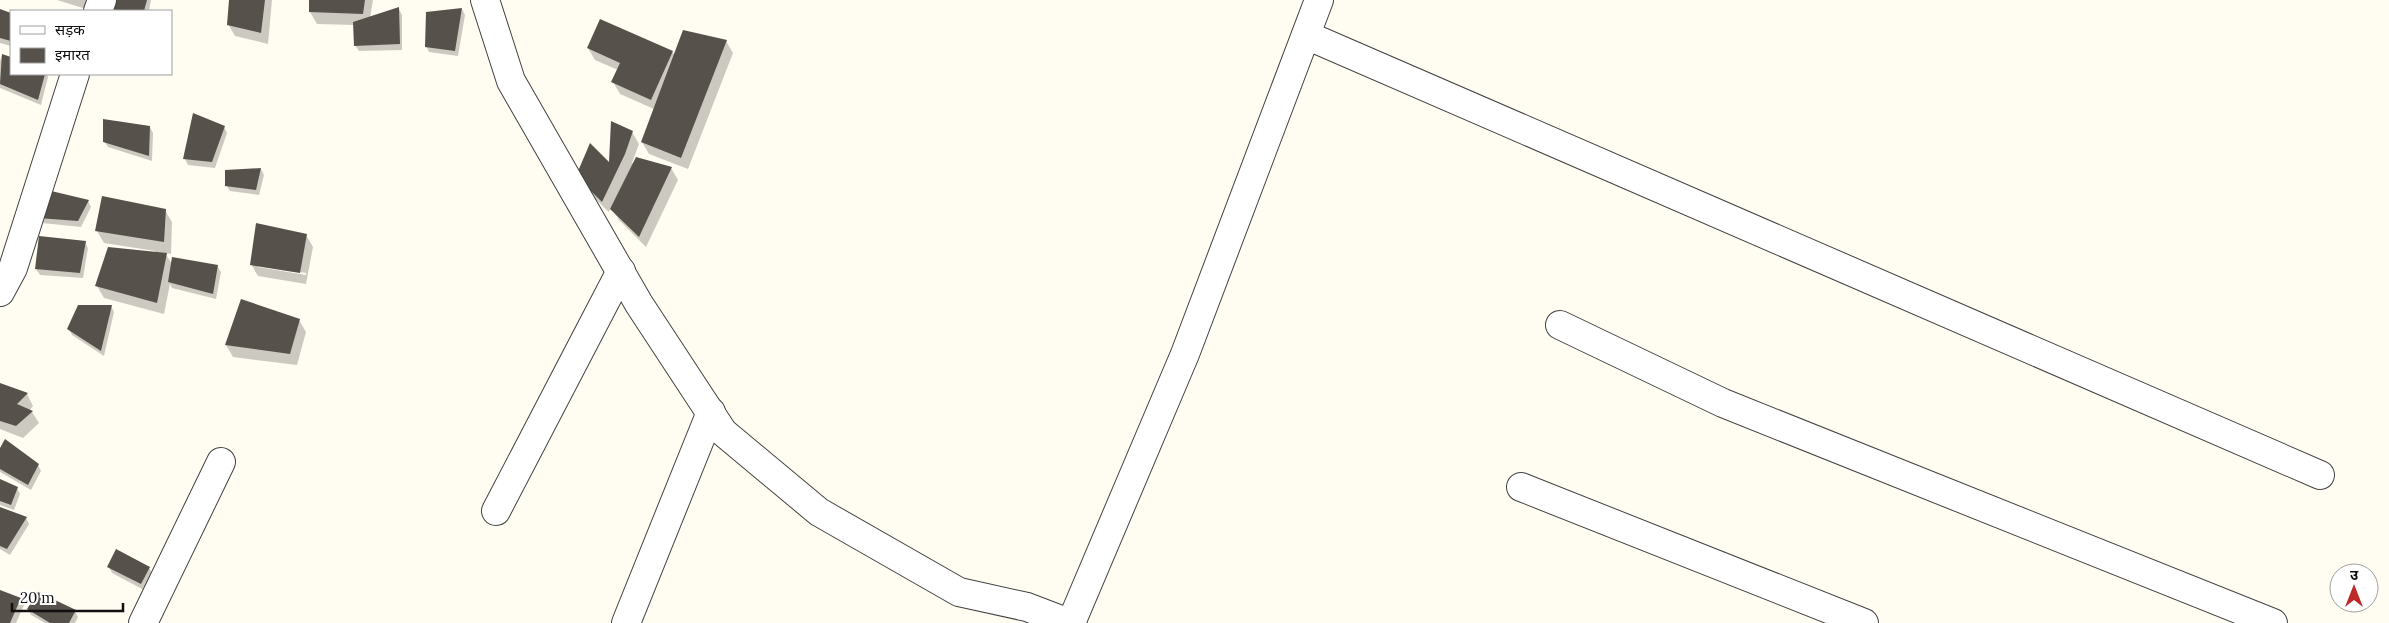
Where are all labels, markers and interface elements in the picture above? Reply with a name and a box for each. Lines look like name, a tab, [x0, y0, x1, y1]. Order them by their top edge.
legend	[10, 10, 172, 75]
text: सड़क	[55, 20, 85, 39]
text: इमारत	[55, 45, 90, 64]
north arrow	[2329, 563, 2379, 613]
text: उ	[2350, 566, 2359, 584]
scale bar	[12, 580, 124, 612]
text: 20 m	[20, 588, 55, 607]

